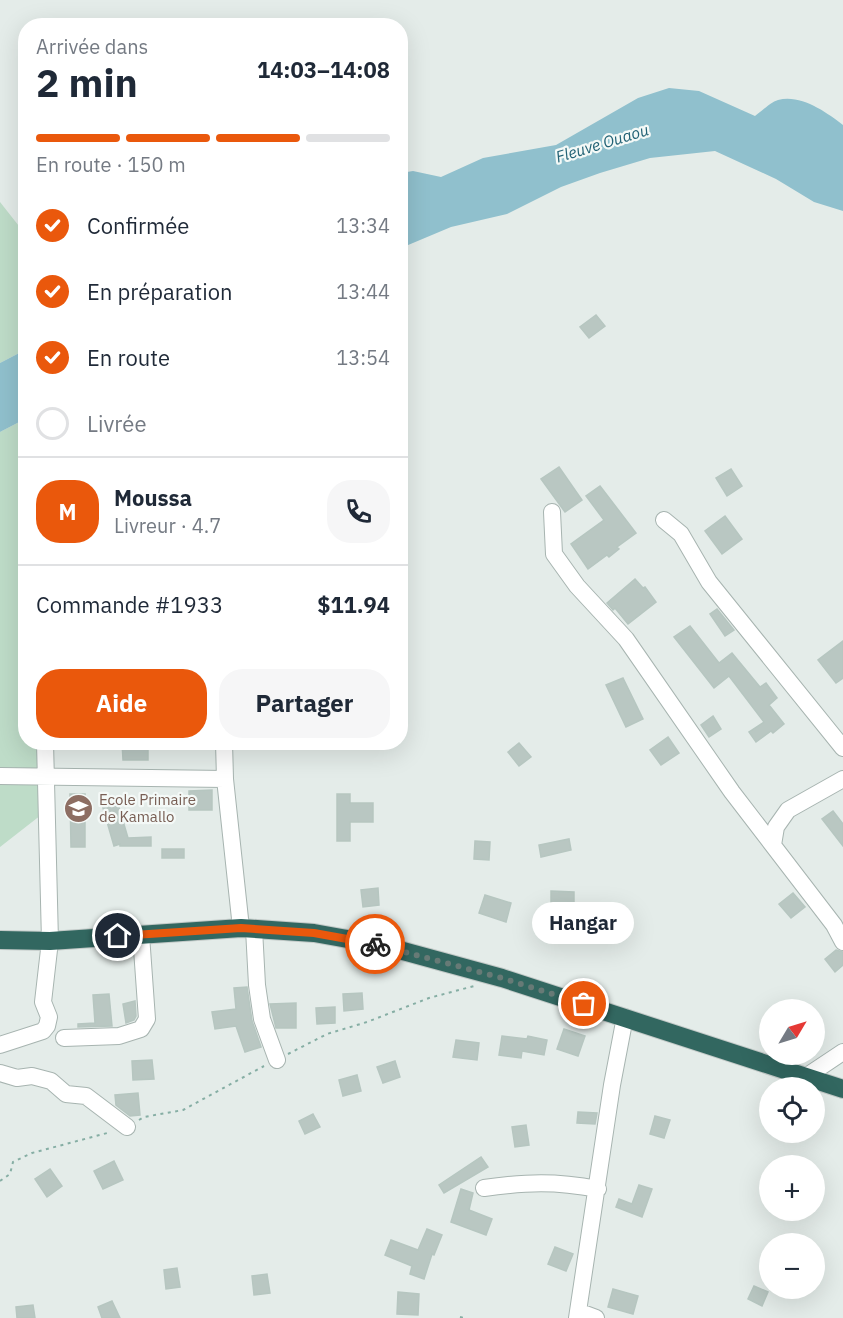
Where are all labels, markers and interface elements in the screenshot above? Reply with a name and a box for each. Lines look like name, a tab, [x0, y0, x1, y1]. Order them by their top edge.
text: Arrivée dans	[36, 33, 148, 60]
text: 14:03–14:08	[257, 55, 390, 84]
text: 2 min	[36, 57, 138, 108]
water label: Fleuve Ouaou	[553, 119, 651, 167]
text: En route · 150 m	[36, 151, 186, 178]
icon: check	[36, 209, 69, 242]
text: Confirmée	[87, 211, 189, 240]
text: 13:34	[336, 212, 390, 239]
icon: check	[36, 275, 69, 308]
text: En préparation	[87, 277, 233, 306]
text: 13:44	[336, 278, 390, 305]
icon: check	[36, 341, 69, 374]
text: En route	[87, 343, 170, 372]
text: 13:54	[336, 344, 390, 371]
text: Livrée	[87, 409, 146, 438]
button: phone	[327, 480, 390, 543]
text: Moussa	[114, 483, 192, 512]
text: M	[58, 497, 77, 526]
text: Livreur · 4.7	[114, 512, 221, 539]
text: Commande #1933	[36, 590, 223, 619]
text: $11.94	[317, 590, 390, 619]
button: Aide	[36, 669, 207, 738]
button: Partager	[219, 669, 390, 738]
place label: Ecole Primaire de Kamallo	[99, 790, 196, 826]
school or university icon: Ecole Primaire de Kamallo	[62, 792, 94, 824]
callout: Hangar	[533, 902, 635, 944]
text: Hangar	[549, 909, 617, 936]
pin	[92, 910, 143, 961]
courier	[345, 914, 405, 974]
icon: home	[101, 919, 134, 952]
icon: bike	[359, 928, 392, 961]
pin	[558, 978, 609, 1029]
icon: bag	[567, 987, 600, 1020]
north arrow	[759, 999, 825, 1065]
map controls	[759, 999, 825, 1299]
button: locate	[759, 1077, 825, 1143]
button: +	[759, 1155, 825, 1221]
button: −	[759, 1233, 825, 1299]

